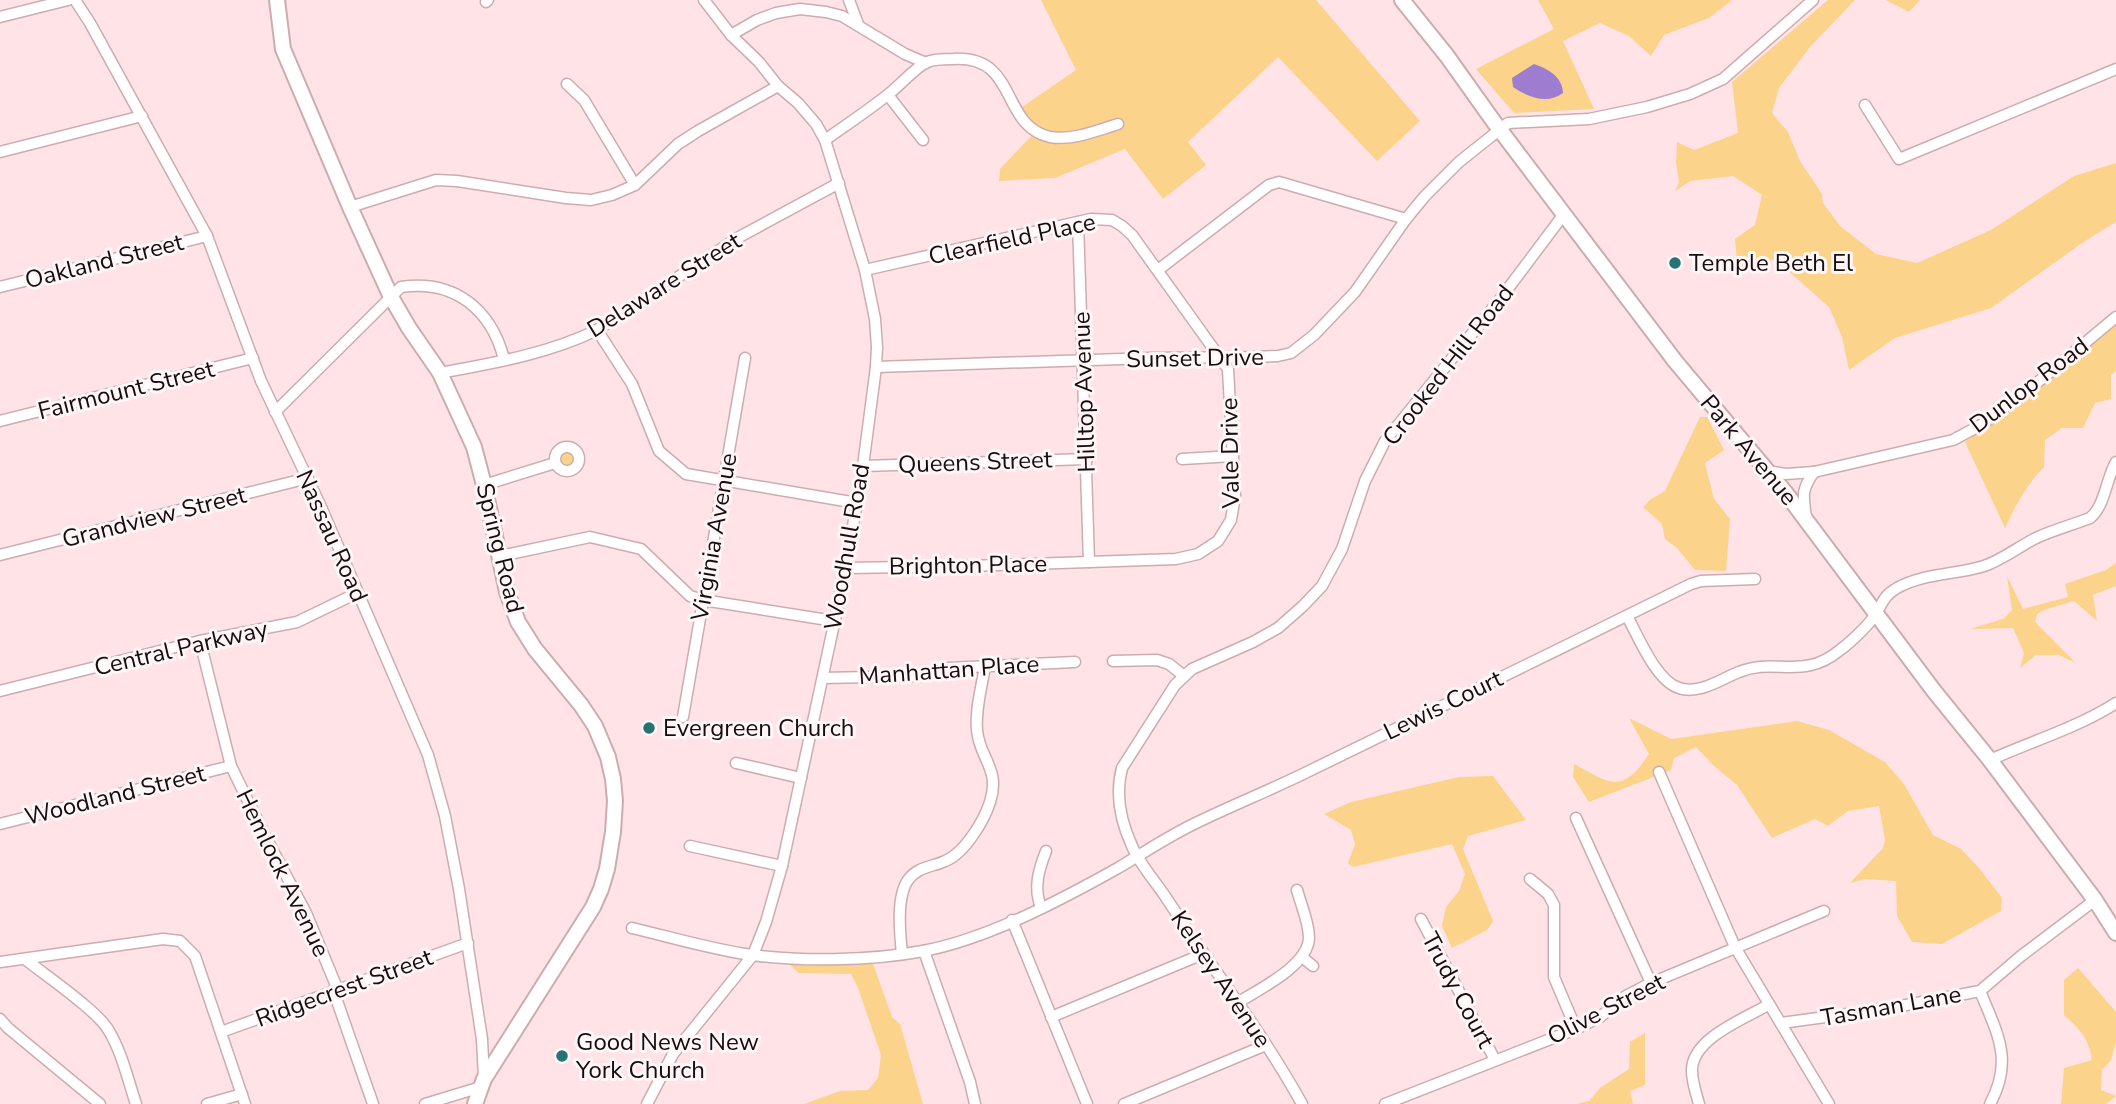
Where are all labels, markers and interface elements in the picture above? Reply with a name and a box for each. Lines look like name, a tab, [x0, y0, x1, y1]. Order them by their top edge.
street label: Clearfield Place	[926, 206, 1098, 272]
street label: Delaware Street	[581, 225, 748, 345]
street label: Oakland Street	[21, 226, 187, 296]
place label: Temple Beth El	[1689, 247, 1853, 279]
marker: Temple Beth El	[1667, 255, 1683, 271]
street label: Crooked Hill Road	[1375, 278, 1521, 452]
street label: Hilltop Avenue	[1065, 311, 1103, 473]
street label: Dunlop Road	[1963, 330, 2095, 440]
street label: Sunset Drive	[1126, 341, 1264, 375]
street label: Fairmount Street	[35, 352, 218, 427]
street label: Park Avenue	[1693, 388, 1805, 512]
street label: Vale Drive	[1213, 397, 1247, 510]
street label: Queens Street	[897, 443, 1053, 481]
street label: Virginia Avenue	[683, 451, 745, 624]
street label: Woodhull Road	[817, 461, 877, 633]
street label: Nassau Road	[289, 465, 375, 607]
street label: Grandview Street	[59, 479, 250, 555]
street label: Spring Road	[468, 480, 532, 616]
street label: Brighton Place	[889, 548, 1047, 582]
street label: Central Parkway	[91, 612, 271, 683]
street label: Manhattan Place	[858, 648, 1040, 692]
street label: Lewis Court	[1378, 662, 1508, 748]
place label: Evergreen Church	[663, 712, 854, 744]
marker: Evergreen Church	[641, 720, 657, 736]
street label: Woodland Street	[21, 757, 209, 833]
street label: Hemlock Avenue	[229, 784, 337, 962]
street label: Kelsey Avenue	[1163, 904, 1279, 1054]
street label: Trudy Court	[1414, 926, 1502, 1054]
street label: Ridgecrest Street	[251, 941, 438, 1035]
street label: Olive Street	[1542, 965, 1671, 1052]
street label: Tasman Lane	[1818, 978, 1964, 1034]
place label: Good News New York Church	[575, 1026, 759, 1086]
marker: Good News New York Church	[554, 1048, 570, 1064]

